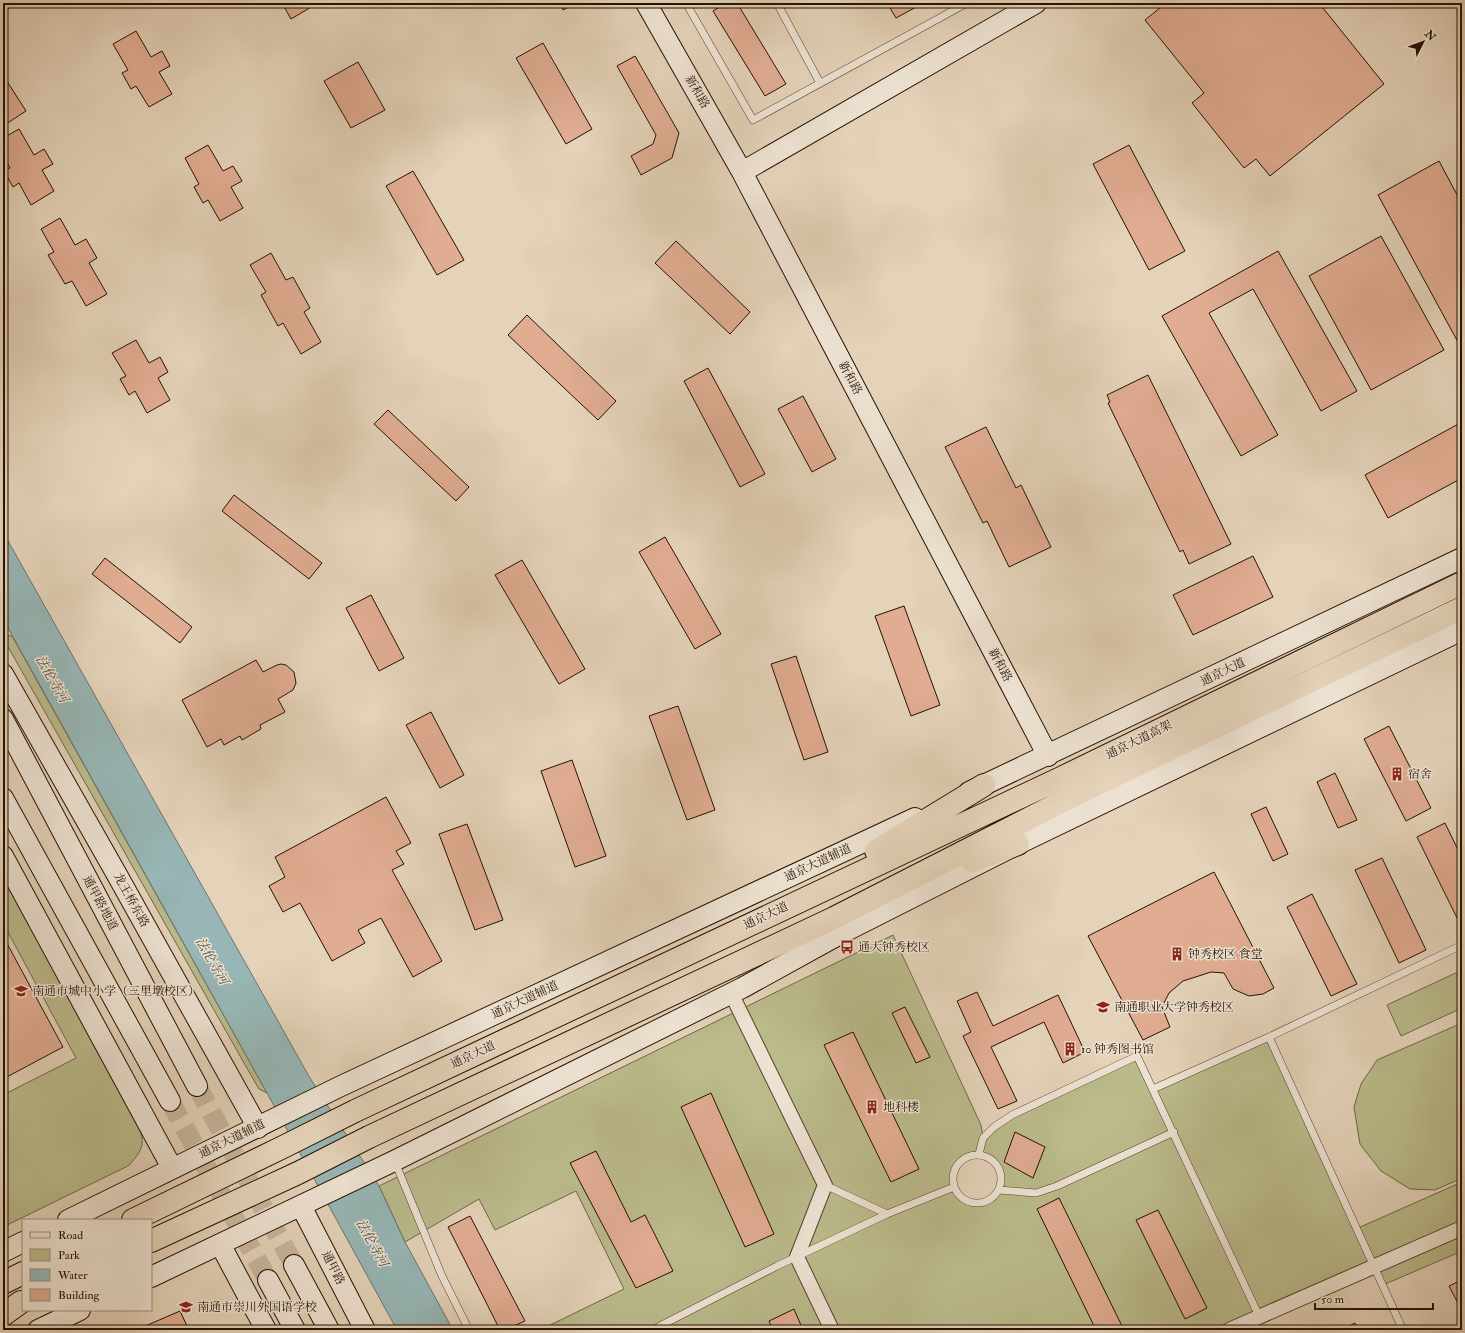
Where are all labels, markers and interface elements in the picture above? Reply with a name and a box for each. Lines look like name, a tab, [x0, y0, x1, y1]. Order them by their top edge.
north arrow	[1403, 22, 1443, 62]
text: N	[1421, 27, 1439, 45]
street label: 新和路	[682, 73, 712, 111]
street label: 新和路	[835, 359, 865, 397]
street label: 新和路	[985, 646, 1015, 684]
water label: 法伦寺河	[32, 652, 73, 707]
street label: 通京大道	[1198, 655, 1248, 689]
street label: 通京大道高架	[1103, 717, 1175, 763]
building icon: 宿舍	[1389, 766, 1405, 782]
place label: 宿舍	[1408, 767, 1432, 782]
street label: 通京大道辅道	[782, 841, 854, 885]
street label: 龙王桥东路	[110, 870, 152, 930]
street label: 通甲路地道	[79, 873, 121, 933]
street label: 通京大道	[741, 899, 791, 933]
water label: 法伦寺河	[192, 934, 233, 989]
bus stop icon: 通大钟秀校区	[839, 939, 855, 955]
place label: 通大钟秀校区	[858, 940, 930, 955]
building icon: 钟秀校区 食堂	[1169, 946, 1185, 962]
place label: 钟秀校区 食堂	[1188, 947, 1263, 962]
street label: 通京大道辅道	[489, 978, 561, 1022]
school or university icon: 南通市城中小学（三里墩校区）	[13, 983, 29, 999]
place label: 南通市城中小学（三里墩校区）	[32, 984, 200, 999]
school or university icon: 南通职业大学钟秀校区	[1095, 999, 1111, 1015]
place label: 南通职业大学钟秀校区	[1114, 1000, 1234, 1015]
street label: 通京大道	[448, 1038, 498, 1072]
building icon: 10 钟秀图书馆	[1062, 1041, 1078, 1057]
place label: 10 钟秀图书馆	[1081, 1042, 1154, 1057]
building icon: 地科楼	[864, 1099, 880, 1115]
place label: 地科楼	[883, 1100, 919, 1115]
street label: 通京大道辅道	[196, 1116, 268, 1162]
water label: 法伦寺河	[352, 1216, 393, 1271]
legend	[22, 1219, 152, 1311]
text: Road	[58, 1228, 83, 1243]
text: Park	[58, 1248, 80, 1263]
street label: 通甲路	[318, 1249, 348, 1287]
text: Water	[57, 1268, 88, 1283]
scale bar	[1315, 1285, 1433, 1311]
text: Building	[58, 1288, 101, 1303]
text: 50 m	[1321, 1292, 1345, 1307]
school or university icon: 南通市崇川外国语学校	[178, 1299, 194, 1315]
place label: 南通市崇川外国语学校	[197, 1300, 317, 1315]

